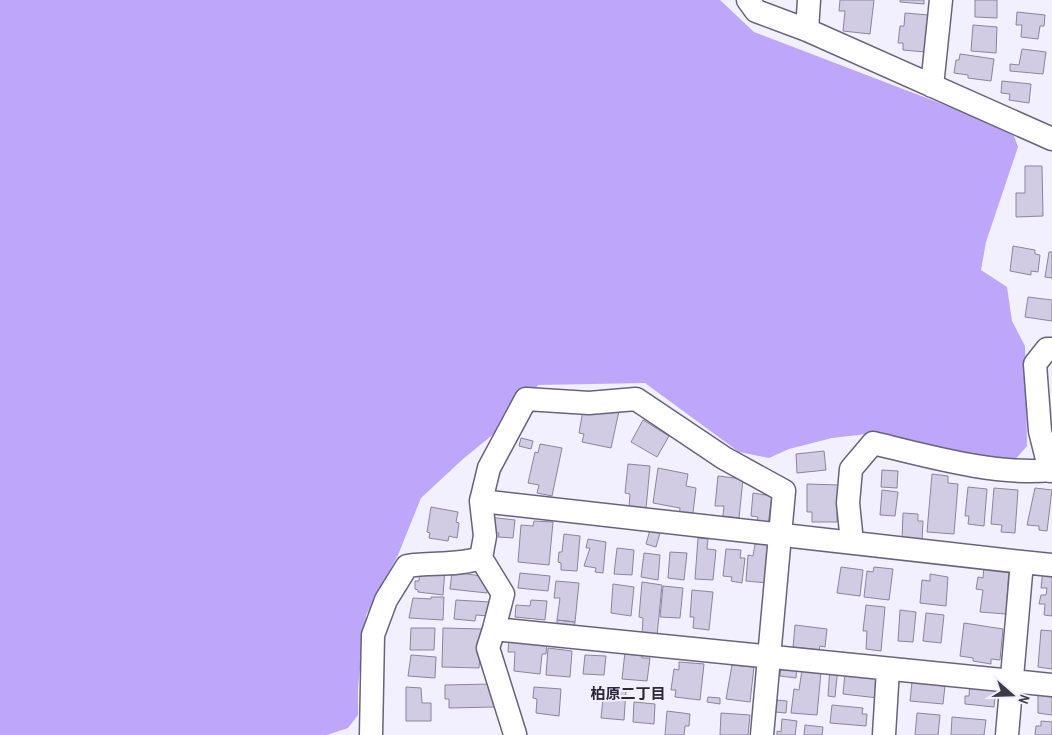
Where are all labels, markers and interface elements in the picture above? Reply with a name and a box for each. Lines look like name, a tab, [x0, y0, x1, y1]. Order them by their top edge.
north arrow	[987, 670, 1037, 720]
district label: 柏原二丁目	[590, 683, 666, 704]
text: N	[1014, 692, 1034, 706]

